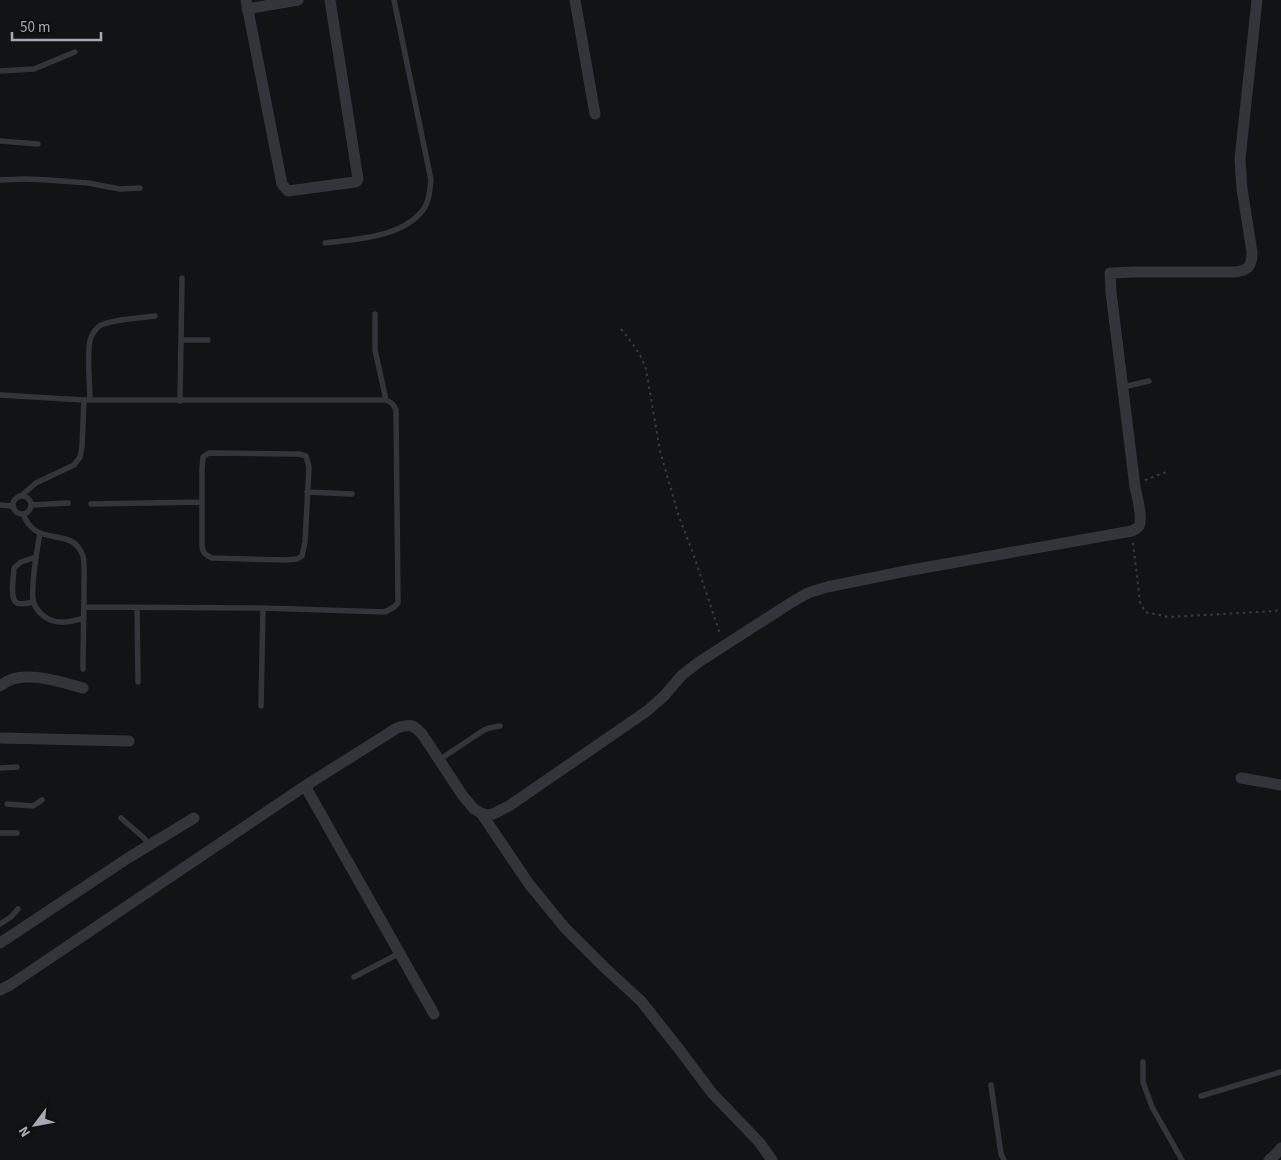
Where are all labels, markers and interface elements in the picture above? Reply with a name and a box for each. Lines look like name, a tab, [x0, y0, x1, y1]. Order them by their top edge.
scale bar	[12, 10, 101, 42]
text: 50 m	[20, 17, 50, 38]
north arrow	[10, 1100, 60, 1150]
text: N	[14, 1122, 36, 1141]

